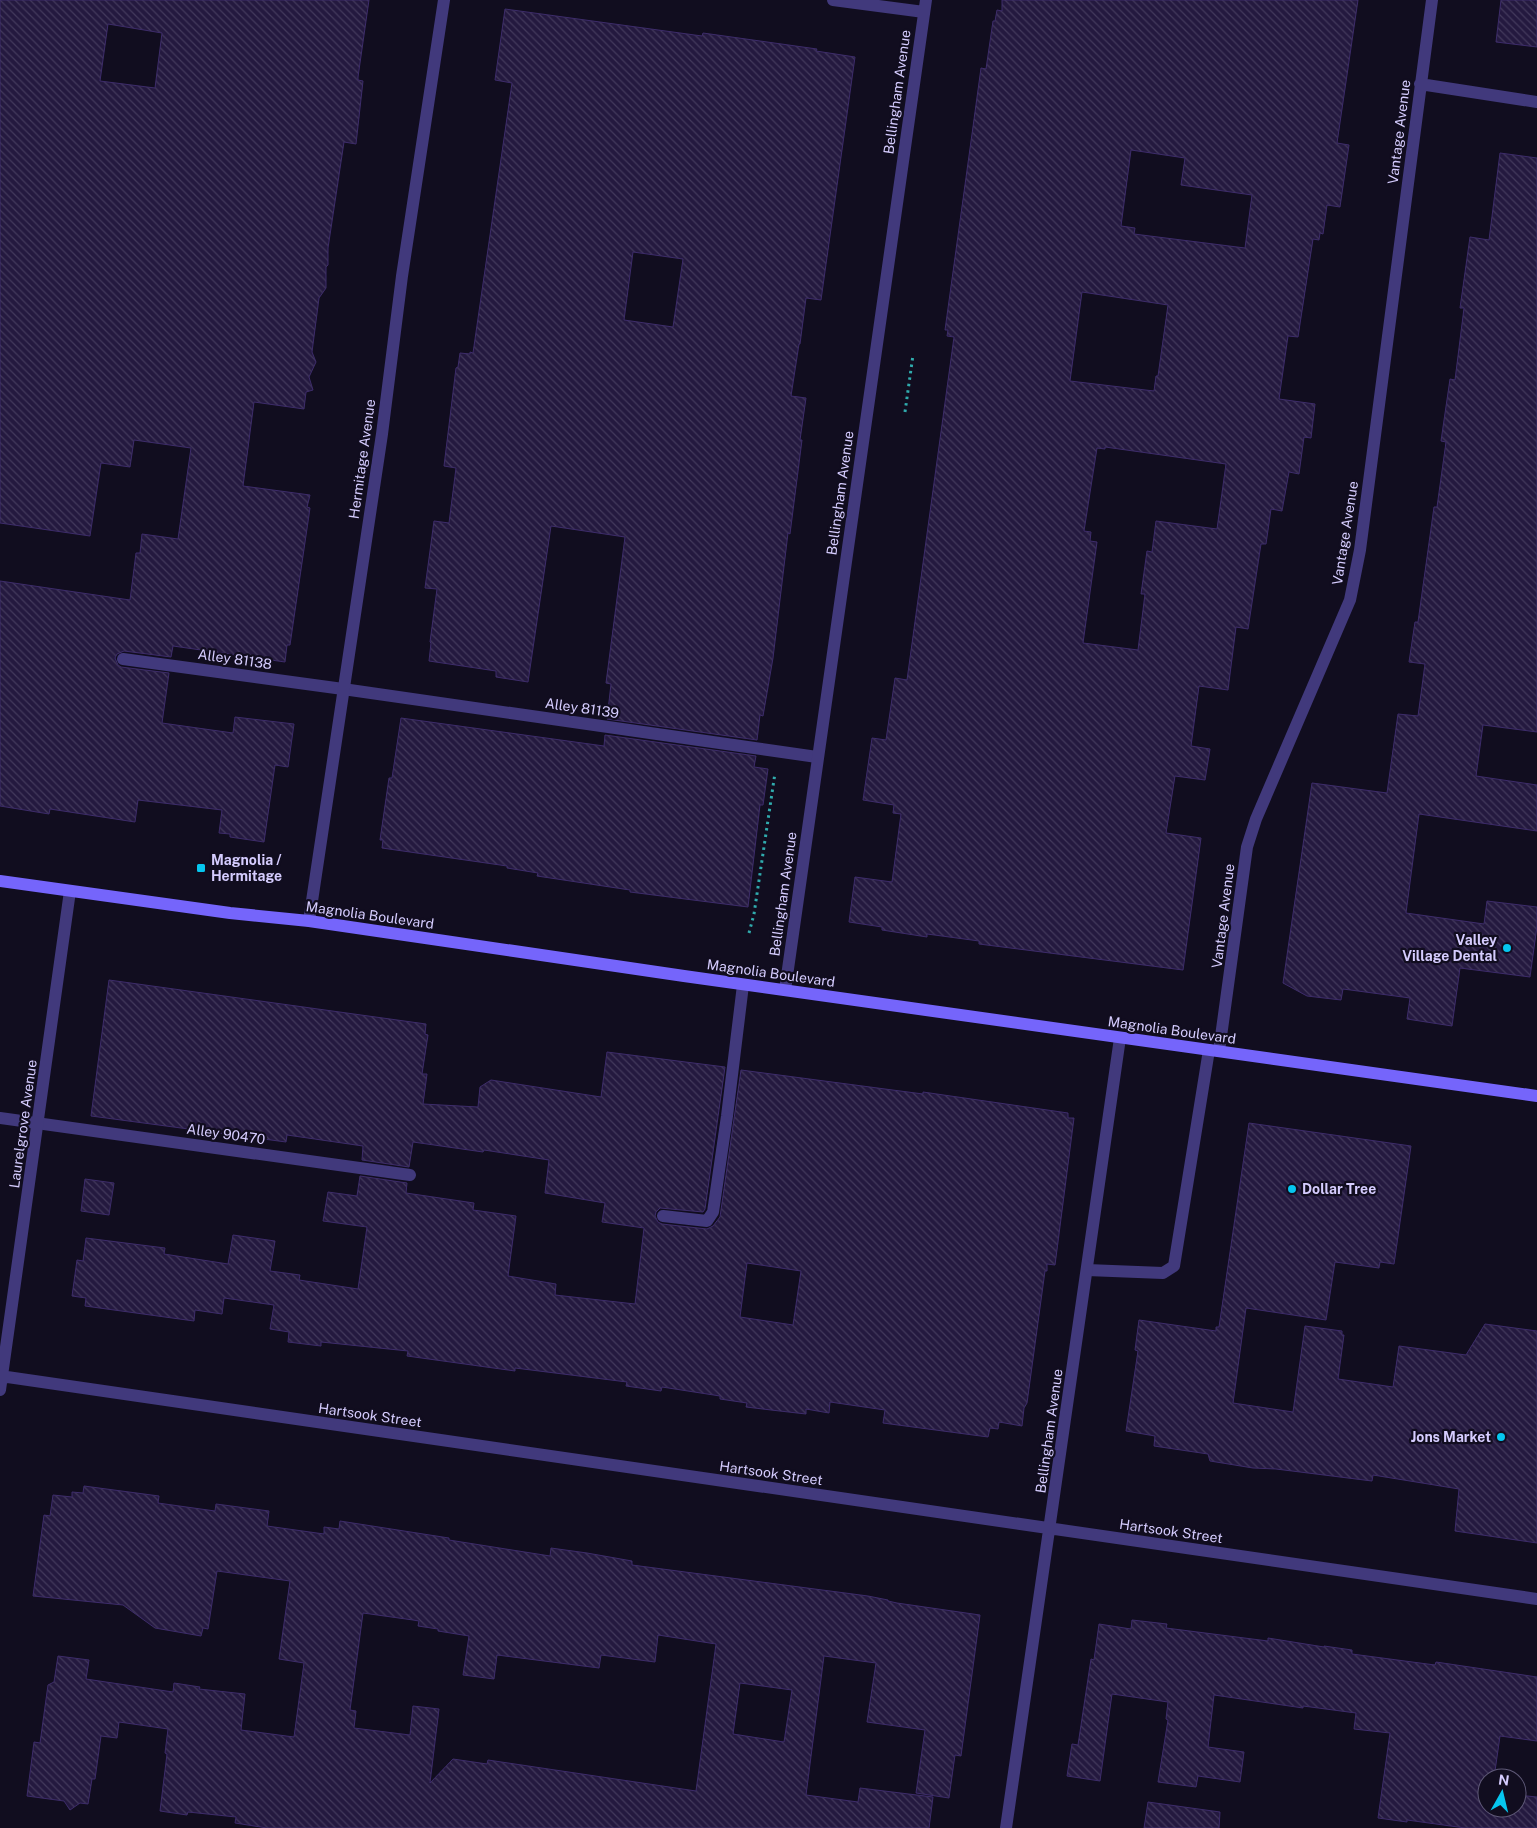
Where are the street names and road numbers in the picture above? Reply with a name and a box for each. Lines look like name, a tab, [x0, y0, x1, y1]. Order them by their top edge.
street label: Bellingham Avenue	[880, 29, 914, 155]
street label: Vantage Avenue	[1385, 79, 1413, 185]
street label: Hermitage Avenue	[346, 398, 378, 520]
street label: Bellingham Avenue	[823, 430, 857, 556]
street label: Vantage Avenue	[1329, 480, 1361, 586]
street label: Alley 81138	[197, 646, 273, 672]
street label: Alley 81139	[544, 695, 620, 721]
street label: Bellingham Avenue	[766, 831, 800, 957]
street label: Vantage Avenue	[1209, 863, 1237, 969]
street label: Magnolia Boulevard	[305, 898, 435, 932]
street label: Magnolia Boulevard	[706, 956, 836, 990]
street label: Magnolia Boulevard	[1107, 1013, 1237, 1047]
street label: Laurelgrove Avenue	[6, 1059, 40, 1189]
street label: Alley 90470	[186, 1121, 266, 1147]
street label: Bellingham Avenue	[1032, 1368, 1066, 1494]
street label: Hartsook Street	[317, 1400, 423, 1430]
street label: Hartsook Street	[718, 1458, 824, 1488]
street label: Hartsook Street	[1118, 1516, 1224, 1546]

